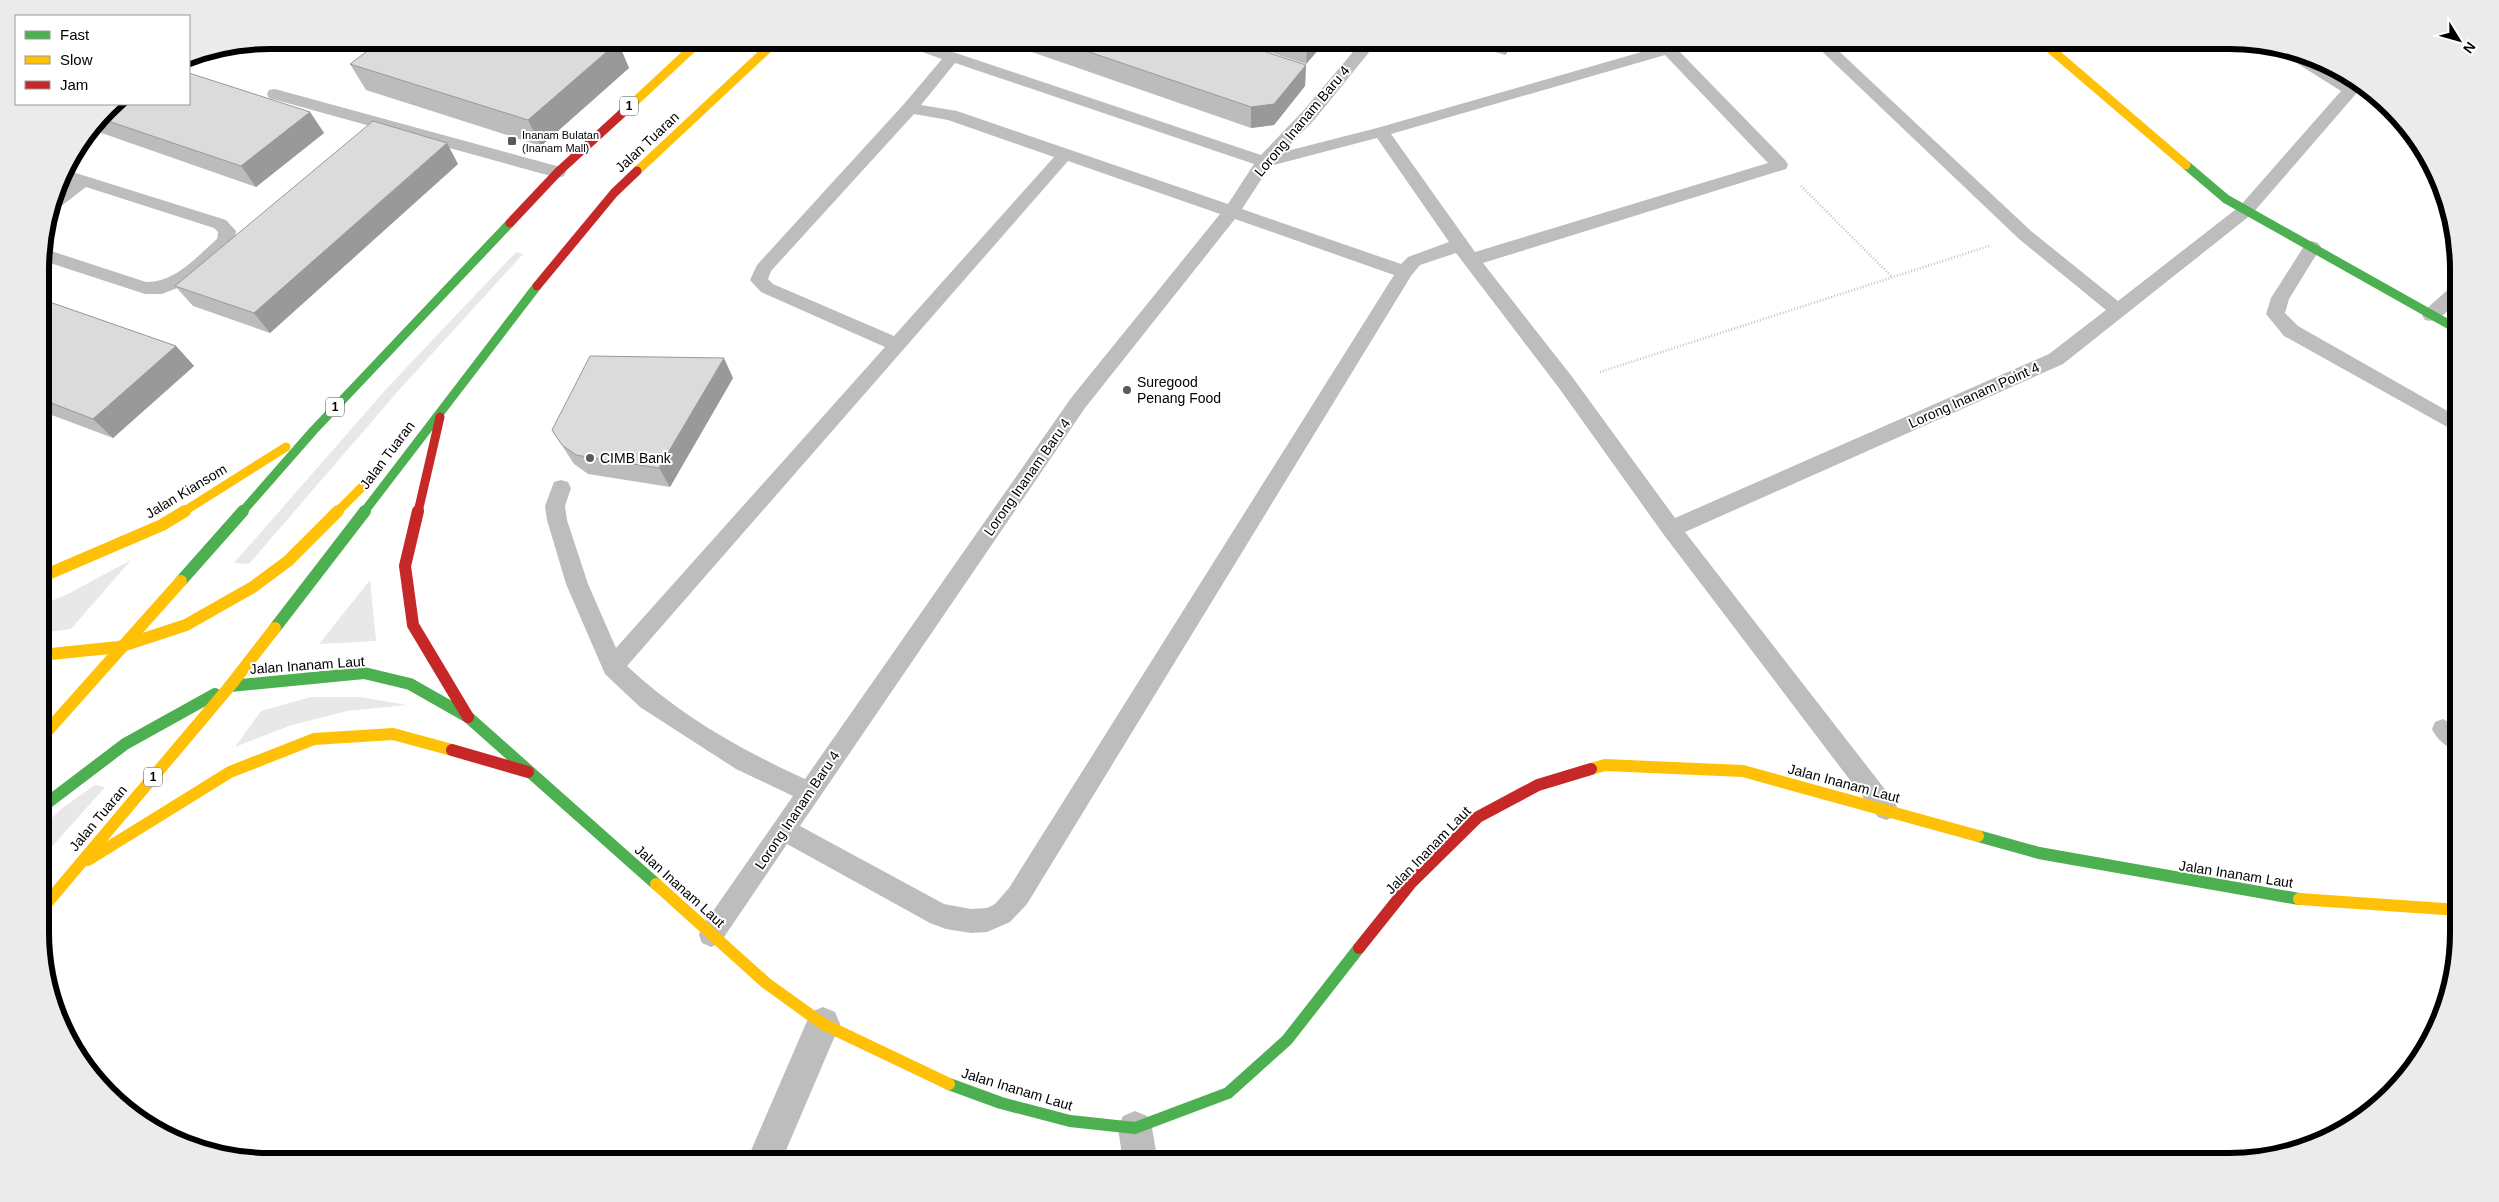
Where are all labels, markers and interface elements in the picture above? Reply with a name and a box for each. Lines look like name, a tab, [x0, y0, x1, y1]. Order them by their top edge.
legend	[15, 15, 190, 105]
north arrow	[2434, 15, 2484, 65]
text: Fast	[60, 26, 90, 43]
text: N	[2460, 39, 2479, 57]
text: Slow	[60, 51, 93, 68]
street label: Lorong Inanam Baru 4	[1251, 62, 1353, 180]
text: Jam	[60, 76, 88, 93]
road number: 1	[620, 96, 638, 115]
street label: Jalan Tuaran	[612, 109, 682, 175]
place label: Inanam Bulatan (Inanam Mall)	[522, 129, 599, 154]
marker: Inanam Bulatan (Inanam Mall)	[506, 135, 518, 147]
street label: Lorong Inanam Point 4	[1906, 359, 2042, 431]
place label: Suregood Penang Food	[1137, 374, 1221, 406]
marker: Suregood Penang Food	[1121, 384, 1133, 396]
road number: 1	[326, 398, 344, 417]
street label: Lorong Inanam Baru 4	[980, 415, 1074, 539]
street label: Jalan Tuaran	[356, 418, 418, 492]
place label: CIMB Bank	[600, 450, 672, 466]
marker: CIMB Bank	[584, 452, 596, 464]
street label: Jalan Kiansom	[143, 460, 229, 522]
street label: Jalan Inanam Laut	[249, 653, 365, 677]
street label: Lorong Inanam Baru 4	[751, 748, 843, 872]
street label: Jalan Inanam Laut	[1786, 760, 1902, 806]
road number: 1	[144, 768, 162, 786]
street label: Jalan Tuaran	[66, 782, 130, 854]
street label: Jalan Inanam Laut	[1382, 803, 1474, 897]
street label: Jalan Inanam Laut	[632, 842, 728, 931]
street label: Jalan Inanam Laut	[2178, 857, 2294, 891]
street label: Jalan Inanam Laut	[960, 1065, 1075, 1114]

